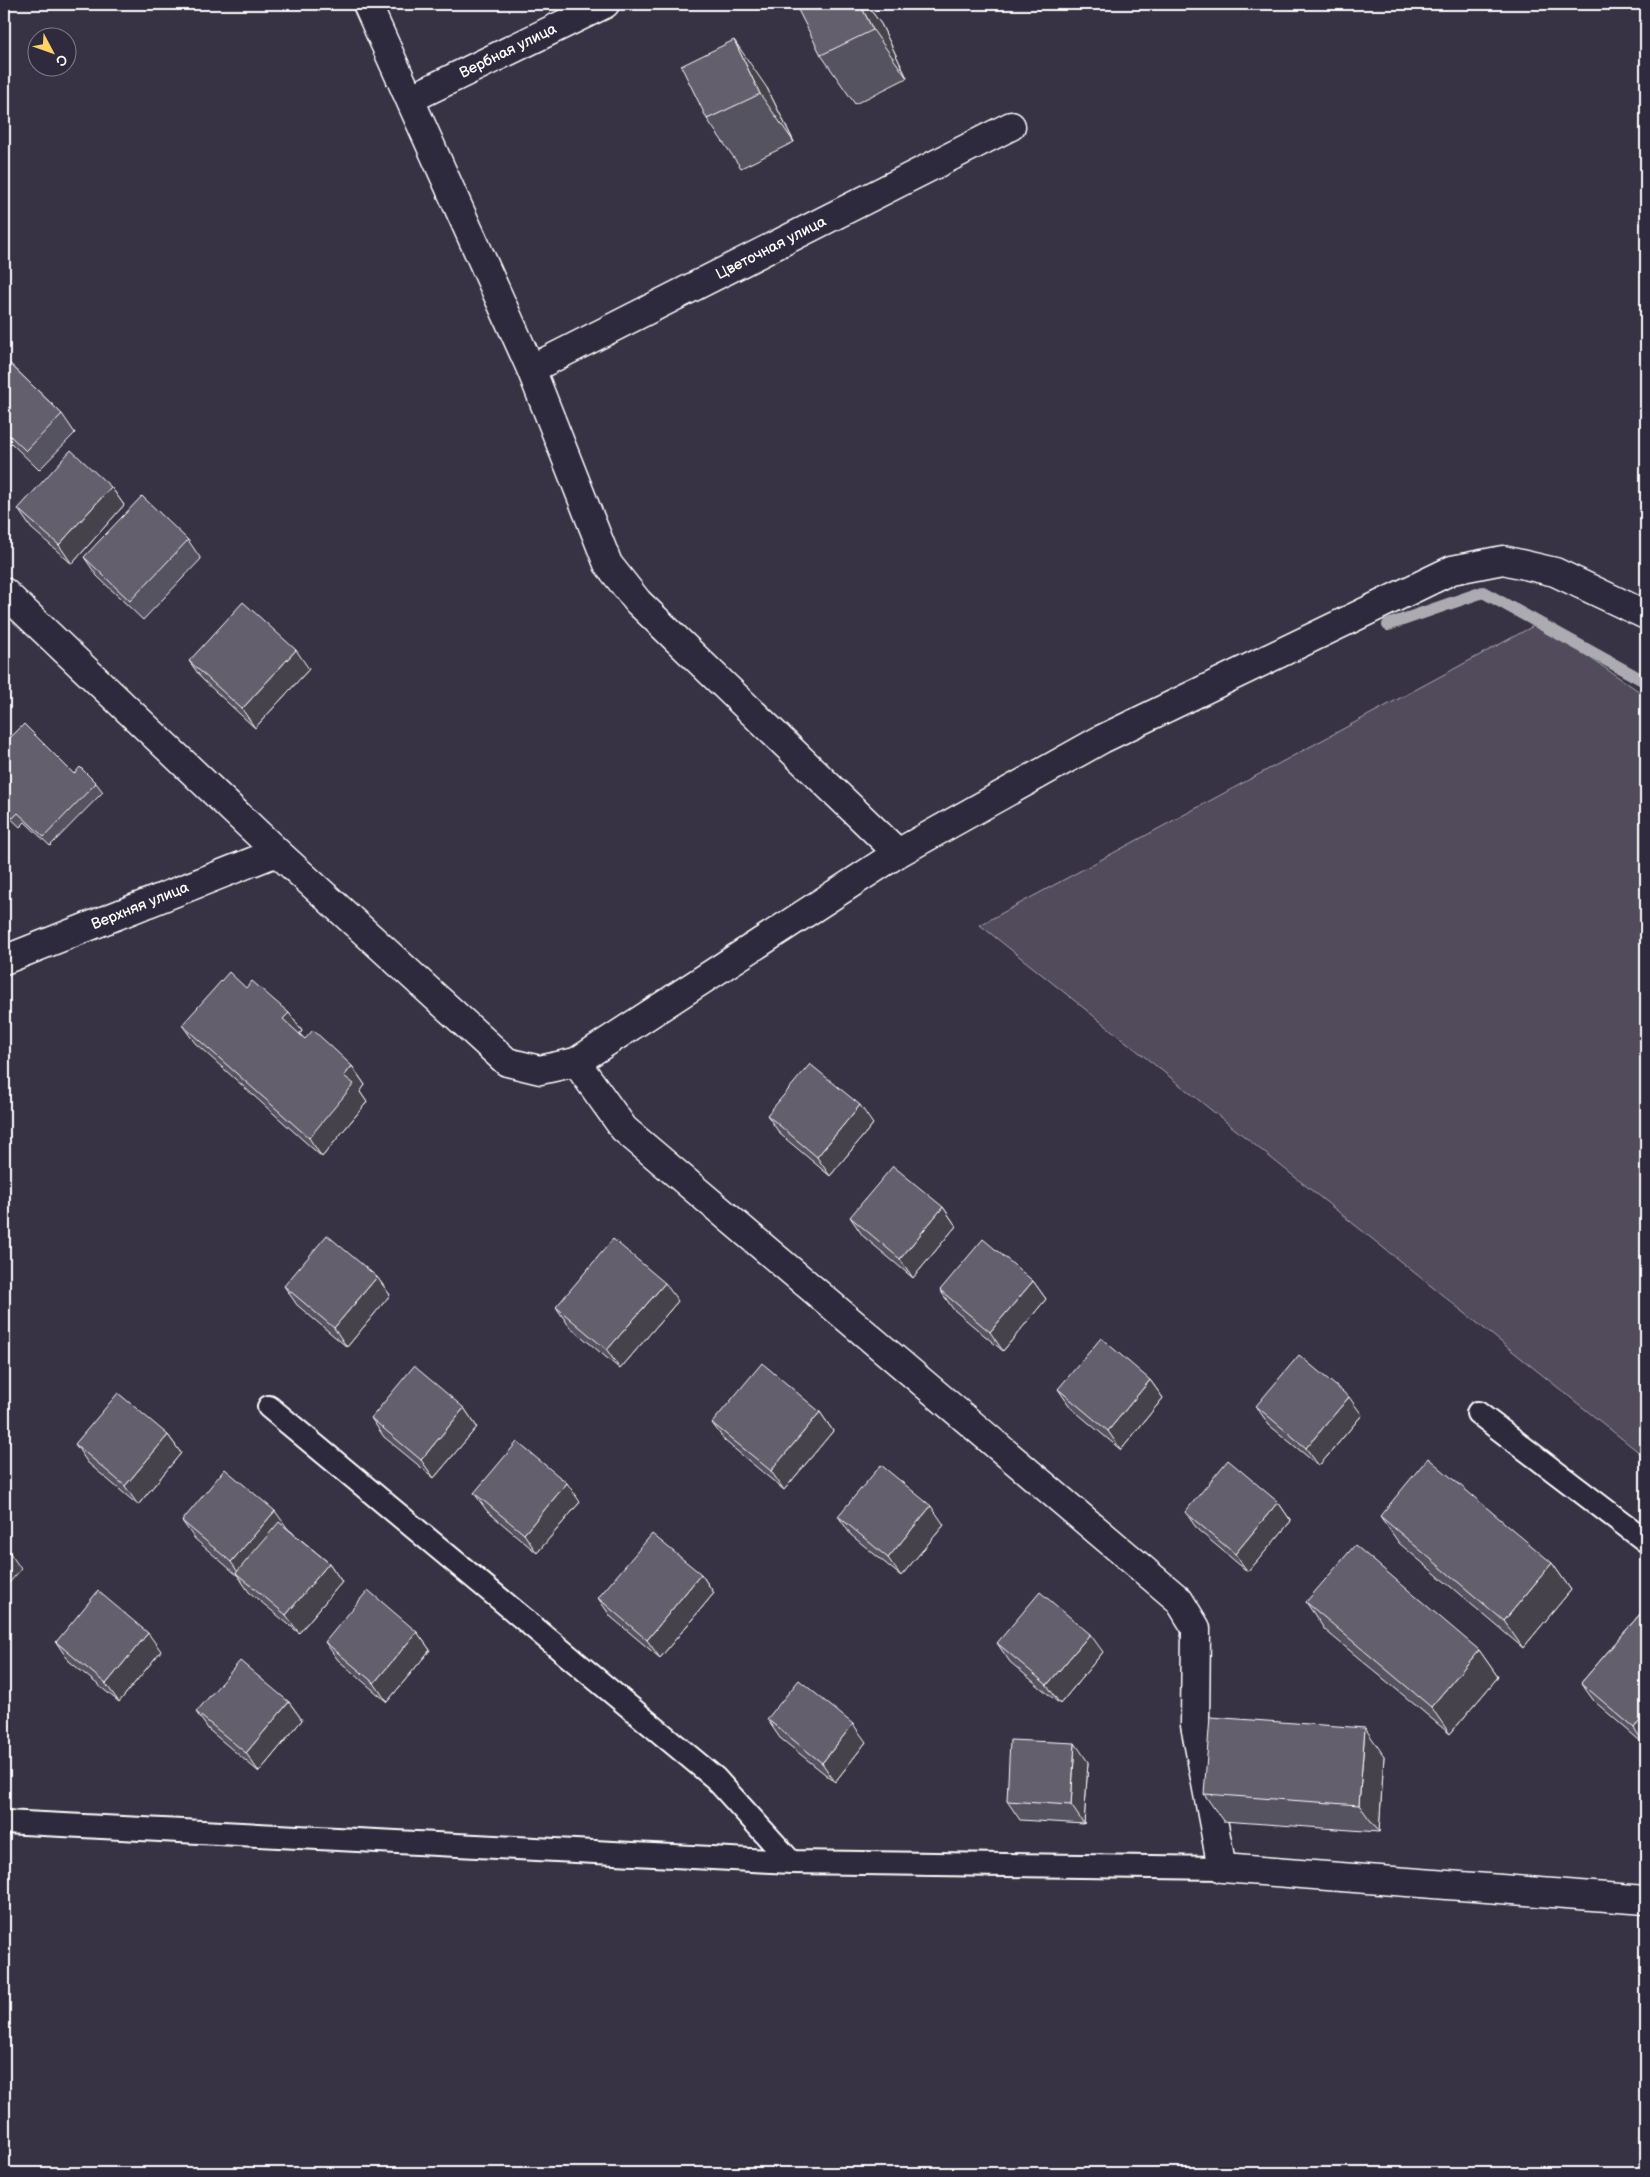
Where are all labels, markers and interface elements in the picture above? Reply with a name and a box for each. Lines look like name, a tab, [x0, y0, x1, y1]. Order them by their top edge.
street label: Вербная улица	[456, 19, 560, 83]
north arrow	[28, 28, 78, 78]
text: С	[52, 51, 71, 70]
street label: Цветочная улица	[713, 212, 829, 284]
street label: Верхняя улица	[88, 878, 192, 934]

